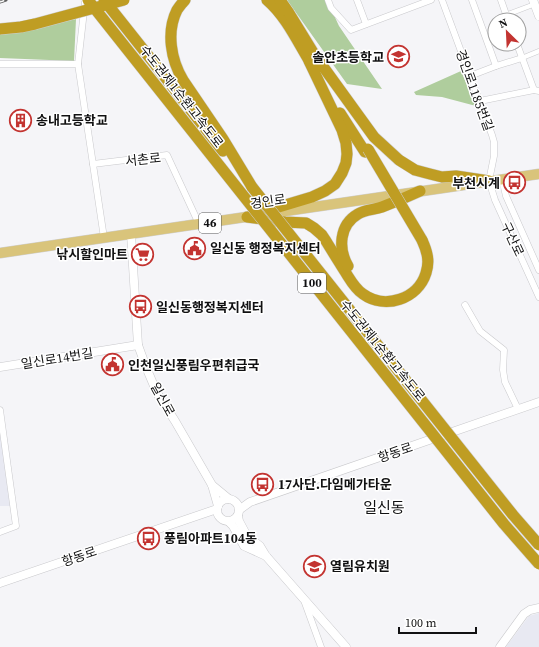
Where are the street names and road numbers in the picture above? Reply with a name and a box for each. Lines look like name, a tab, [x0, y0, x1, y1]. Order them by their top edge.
street label: 수도권제1순환고속도로	[136, 41, 227, 151]
street label: 경인로1185번길	[452, 47, 497, 133]
street label: 서촌로	[124, 149, 162, 170]
street label: 경인로	[249, 191, 287, 212]
road number: 46	[199, 213, 221, 233]
street label: 구산로	[497, 219, 528, 259]
road number: 100	[298, 273, 326, 293]
street label: 수도권제1순환고속도로	[336, 296, 429, 405]
street label: 일신로14번길	[20, 344, 94, 373]
street label: 일신로	[146, 379, 179, 419]
street label: 항동로	[375, 439, 415, 466]
street label: 항동로	[59, 543, 99, 570]

